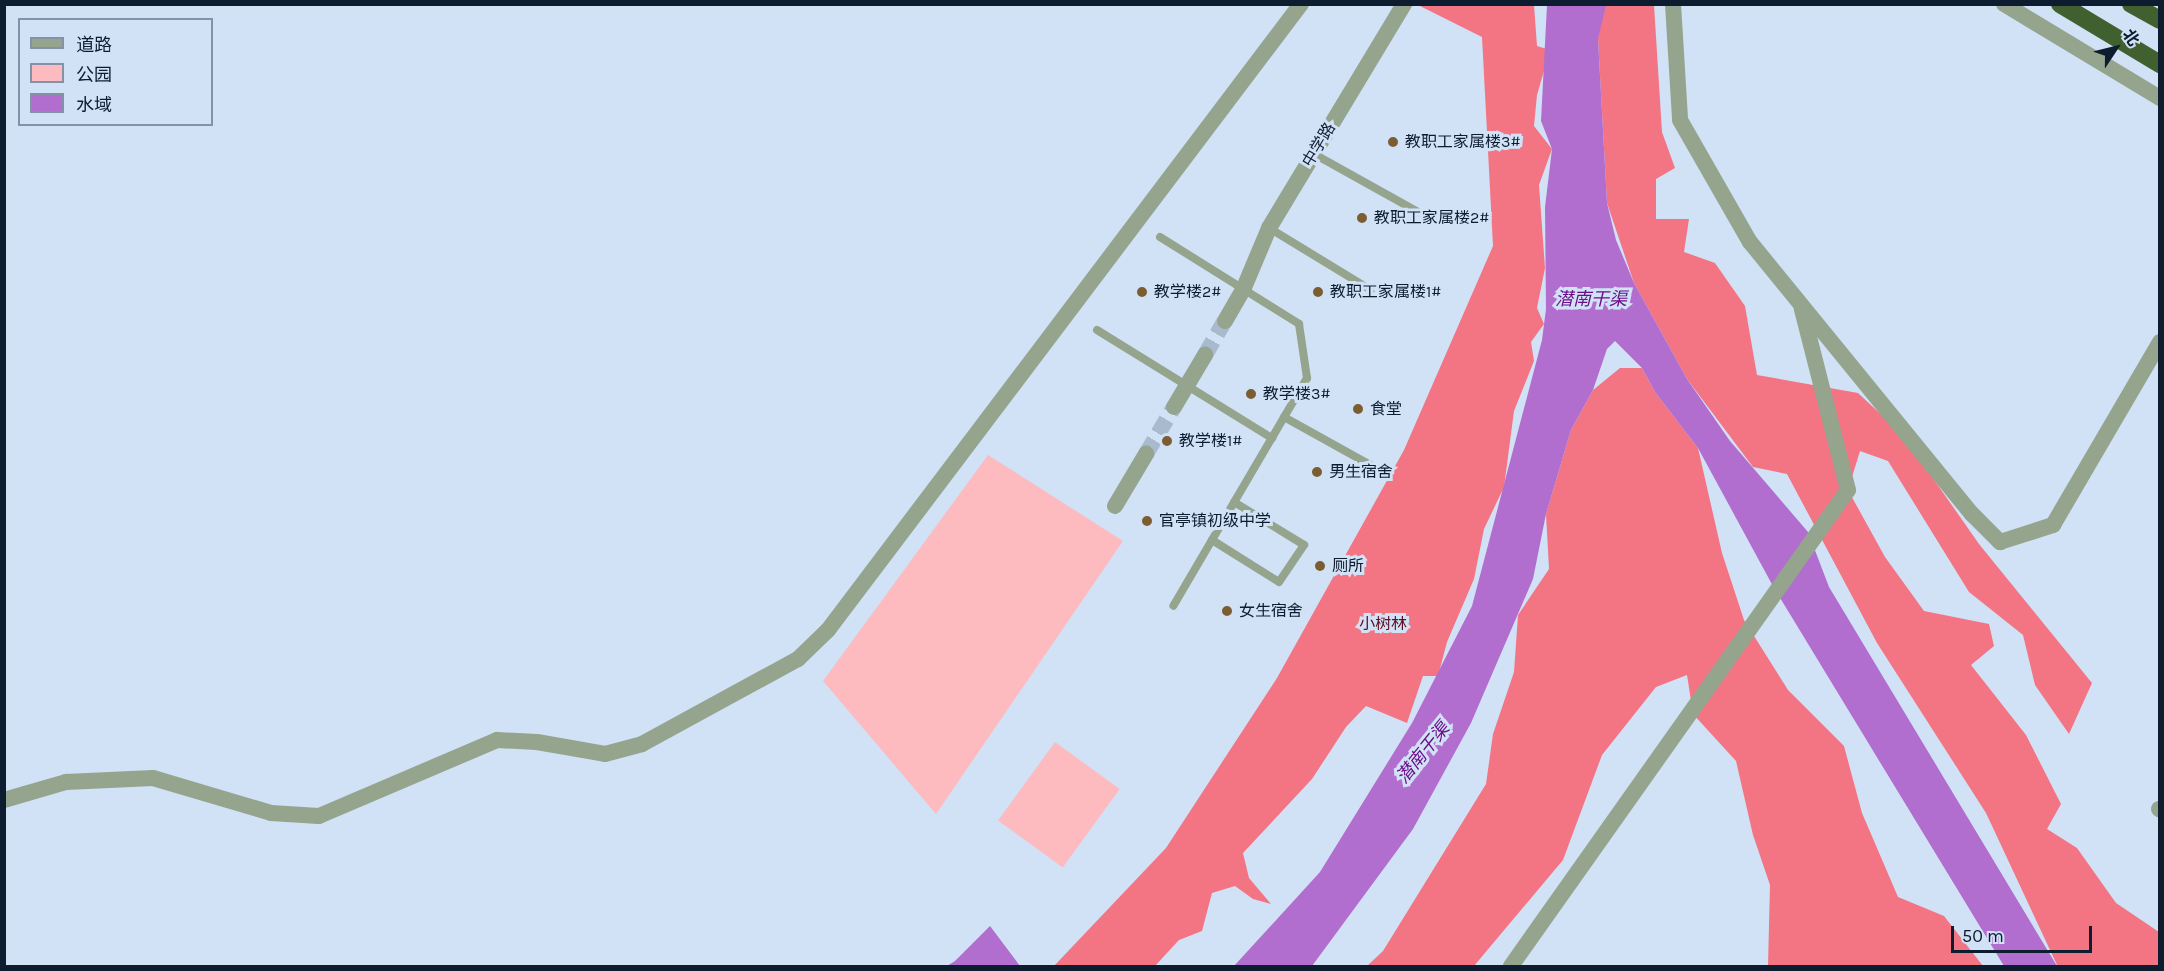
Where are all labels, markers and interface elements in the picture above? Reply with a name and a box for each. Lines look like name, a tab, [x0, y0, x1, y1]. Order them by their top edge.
legend	[18, 18, 213, 126]
north arrow	[2086, 18, 2146, 78]
text: 北	[2119, 25, 2144, 49]
text: 道路	[76, 34, 112, 56]
text: 公园	[76, 64, 112, 86]
text: 水域	[76, 94, 112, 116]
street label: 中学路	[1298, 119, 1340, 171]
place label: 教职工家属楼3#	[1405, 132, 1520, 152]
marker: 教职工家属楼3#	[1386, 135, 1400, 149]
place label: 教职工家属楼2#	[1374, 208, 1489, 228]
marker: 教职工家属楼2#	[1355, 211, 1369, 225]
place label: 教学楼2#	[1154, 282, 1221, 302]
place label: 教职工家属楼1#	[1330, 282, 1441, 302]
marker: 教学楼2#	[1135, 285, 1149, 299]
marker: 教职工家属楼1#	[1311, 285, 1325, 299]
water label: 潜南干渠	[1555, 288, 1627, 310]
place label: 教学楼3#	[1263, 384, 1330, 404]
marker: 教学楼3#	[1244, 387, 1258, 401]
place label: 食堂	[1370, 399, 1402, 419]
marker: 食堂	[1351, 402, 1365, 416]
place label: 教学楼1#	[1179, 431, 1242, 451]
marker: 教学楼1#	[1160, 434, 1174, 448]
place label: 男生宿舍	[1329, 462, 1393, 482]
marker: 男生宿舍	[1310, 465, 1324, 479]
place label: 官亭镇初级中学	[1159, 511, 1271, 531]
marker: 官亭镇初级中学	[1140, 514, 1154, 528]
place label: 厕所	[1332, 556, 1364, 576]
marker: 厕所	[1313, 559, 1327, 573]
place label: 女生宿舍	[1239, 601, 1303, 621]
marker: 女生宿舍	[1220, 604, 1234, 618]
park label: 小树林	[1359, 614, 1407, 634]
water label: 潜南干渠	[1392, 718, 1454, 788]
scale bar	[1954, 914, 2095, 952]
text: 50 m	[1962, 925, 2004, 947]

